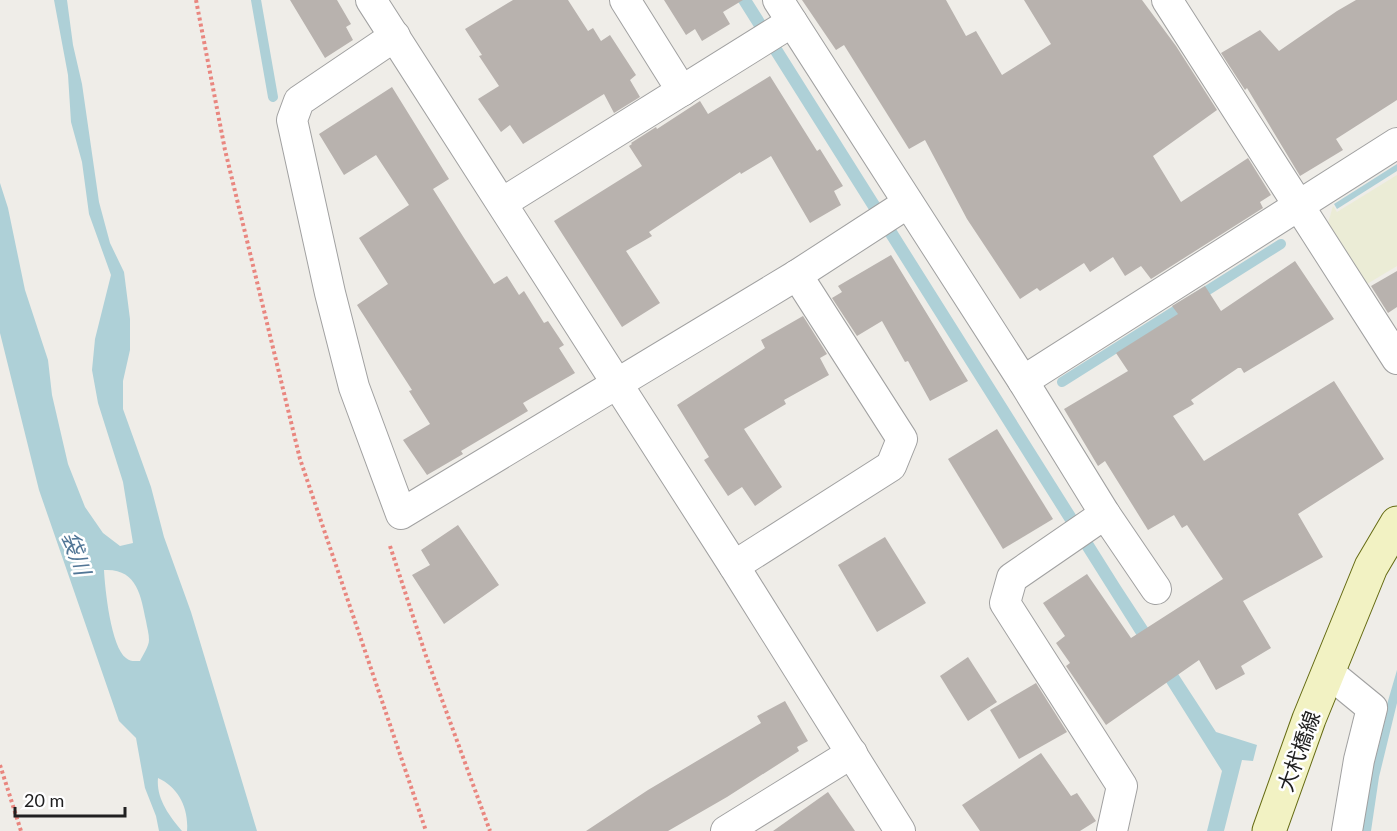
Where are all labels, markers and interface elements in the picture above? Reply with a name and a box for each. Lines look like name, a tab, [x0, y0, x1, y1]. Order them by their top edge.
water label: 袋川	[57, 528, 98, 580]
street label: 大杙橋線	[1272, 707, 1324, 795]
scale bar	[15, 780, 124, 818]
text: 20 m	[24, 789, 64, 811]

